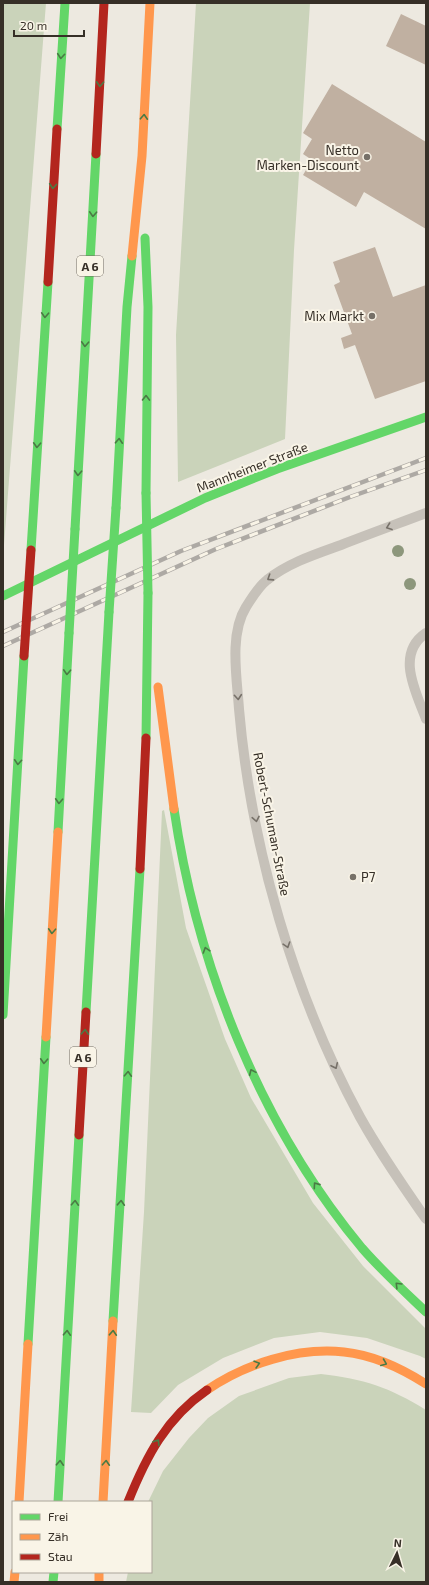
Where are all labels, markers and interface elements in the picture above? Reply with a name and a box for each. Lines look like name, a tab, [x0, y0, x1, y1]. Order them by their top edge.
scale bar	[14, 12, 84, 38]
text: 20 m	[20, 18, 47, 32]
one-way arrow	[57, 53, 66, 59]
one-way arrow	[95, 81, 104, 87]
one-way arrow	[140, 114, 148, 120]
place label: Netto Marken-Discount	[256, 142, 359, 173]
marker: Netto Marken-Discount	[362, 152, 372, 162]
one-way arrow	[48, 183, 57, 189]
one-way arrow	[89, 211, 97, 217]
road number: A 6	[77, 256, 103, 276]
place label: Mix Markt	[304, 308, 364, 324]
marker: Mix Markt	[367, 311, 377, 321]
one-way arrow	[40, 312, 49, 318]
one-way arrow	[81, 340, 90, 347]
one-way arrow	[142, 395, 150, 401]
one-way arrow	[115, 438, 124, 444]
street label: Mannheimer Straße	[194, 438, 310, 496]
one-way arrow	[33, 442, 41, 448]
one-way arrow	[73, 470, 82, 476]
one-way arrow	[386, 522, 393, 530]
one-way arrow	[268, 573, 275, 580]
one-way arrow	[62, 669, 71, 675]
one-way arrow	[234, 694, 243, 700]
street label: Robert-Schuman-Straße	[250, 751, 294, 897]
one-way arrow	[13, 759, 22, 765]
one-way arrow	[55, 798, 64, 804]
one-way arrow	[252, 816, 260, 822]
place label: P7	[361, 869, 376, 885]
marker: P7	[348, 872, 358, 882]
one-way arrow	[47, 928, 56, 934]
one-way arrow	[283, 942, 291, 949]
one-way arrow	[202, 947, 211, 954]
one-way arrow	[80, 1029, 89, 1035]
road number: A 6	[70, 1047, 96, 1067]
one-way arrow	[40, 1058, 49, 1064]
one-way arrow	[330, 1062, 338, 1069]
one-way arrow	[249, 1068, 257, 1076]
one-way arrow	[124, 1071, 133, 1077]
one-way arrow	[313, 1182, 320, 1189]
one-way arrow	[71, 1200, 79, 1206]
one-way arrow	[116, 1200, 125, 1207]
one-way arrow	[395, 1282, 403, 1290]
one-way arrow	[63, 1330, 72, 1336]
one-way arrow	[109, 1330, 118, 1336]
one-way arrow	[381, 1358, 388, 1366]
one-way arrow	[254, 1360, 261, 1369]
one-way arrow	[152, 1439, 159, 1446]
one-way arrow	[56, 1460, 64, 1466]
one-way arrow	[101, 1460, 110, 1466]
legend	[12, 1501, 152, 1573]
text: Frei	[48, 1509, 68, 1523]
text: Zäh	[48, 1529, 68, 1543]
north arrow	[377, 1533, 417, 1573]
text: N	[393, 1536, 402, 1549]
text: Stau	[48, 1549, 73, 1563]

